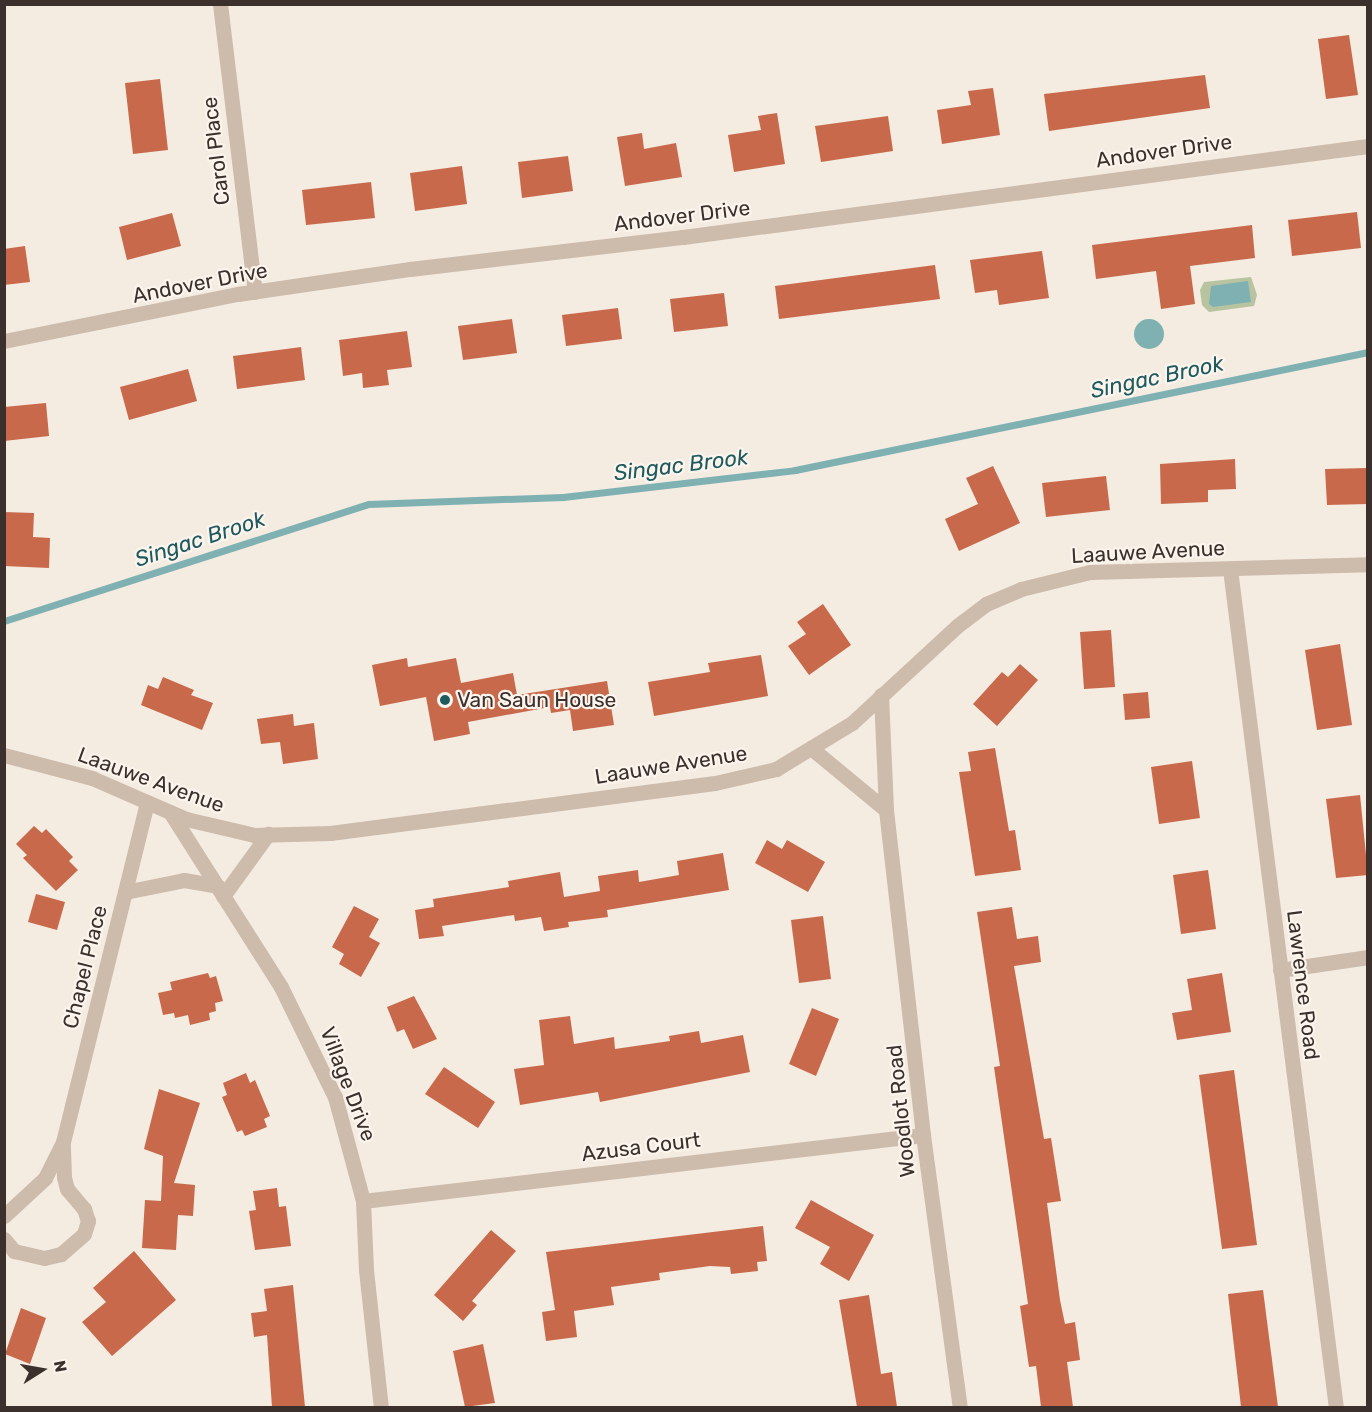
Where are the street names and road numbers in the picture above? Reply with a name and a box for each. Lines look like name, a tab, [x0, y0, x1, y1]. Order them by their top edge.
street label: Carol Place	[197, 95, 235, 207]
street label: Andover Drive	[1094, 129, 1234, 173]
street label: Andover Drive	[612, 195, 752, 237]
street label: Andover Drive	[130, 258, 270, 308]
street label: Laauwe Avenue	[1070, 535, 1226, 569]
street label: Laauwe Avenue	[593, 740, 749, 790]
street label: Laauwe Avenue	[74, 742, 228, 818]
street label: Chapel Place	[57, 903, 113, 1031]
street label: Lawrence Road	[1281, 909, 1325, 1061]
street label: Village Drive	[315, 1023, 381, 1145]
street label: Woodlot Road	[882, 1043, 920, 1179]
street label: Azusa Court	[580, 1127, 702, 1167]

